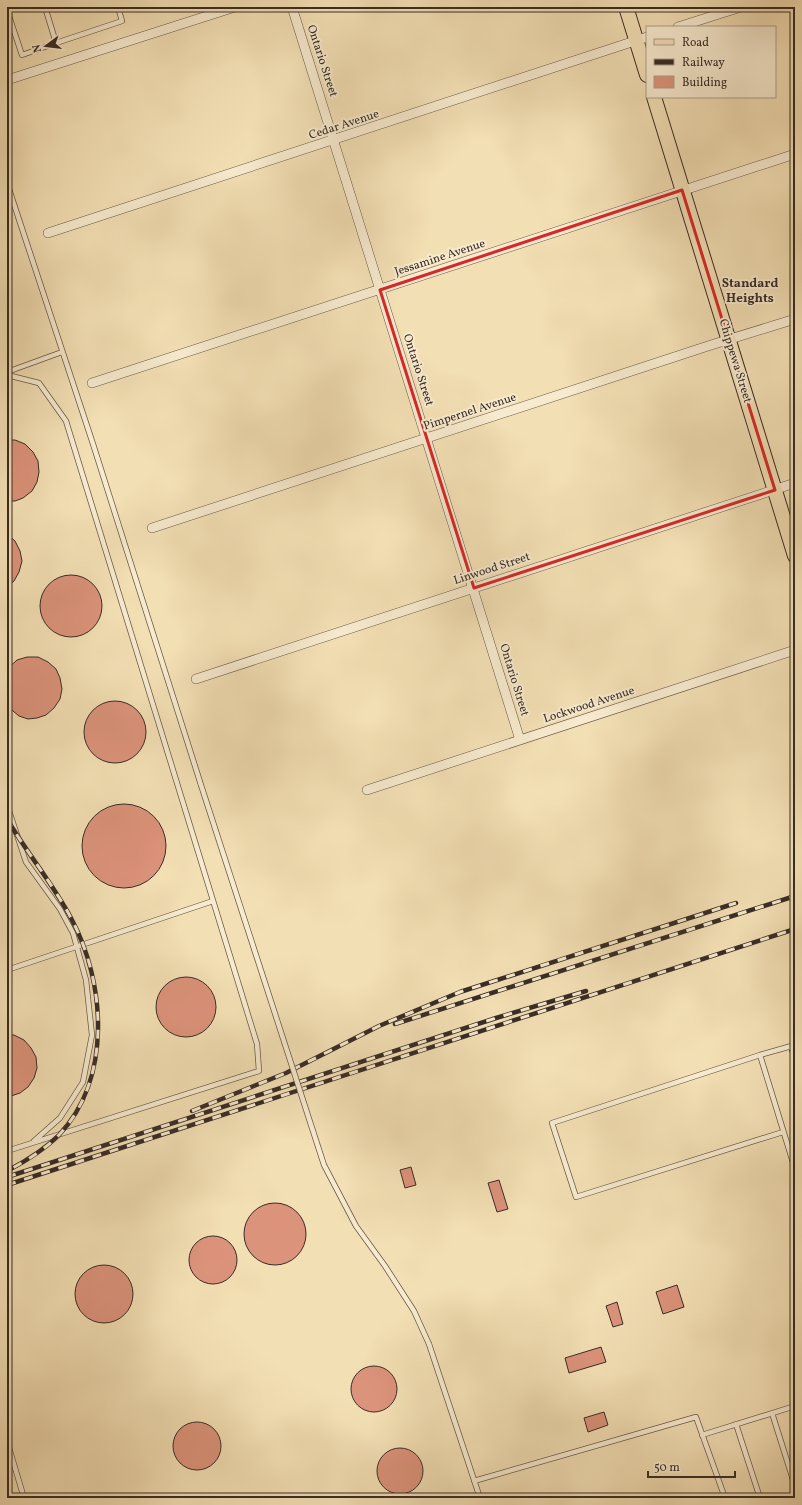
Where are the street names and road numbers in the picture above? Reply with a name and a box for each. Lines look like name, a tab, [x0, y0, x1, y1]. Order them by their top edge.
street label: Ontario Street	[303, 23, 341, 99]
street label: Cedar Avenue	[307, 106, 381, 144]
street label: Jessamine Avenue	[393, 236, 488, 280]
street label: Chippewa Street	[715, 317, 755, 405]
street label: Ontario Street	[399, 332, 437, 408]
street label: Pimpernel Avenue	[421, 389, 519, 435]
street label: Linwood Street	[452, 549, 532, 589]
street label: Ontario Street	[495, 642, 533, 718]
street label: Lockwood Avenue	[541, 683, 637, 727]

